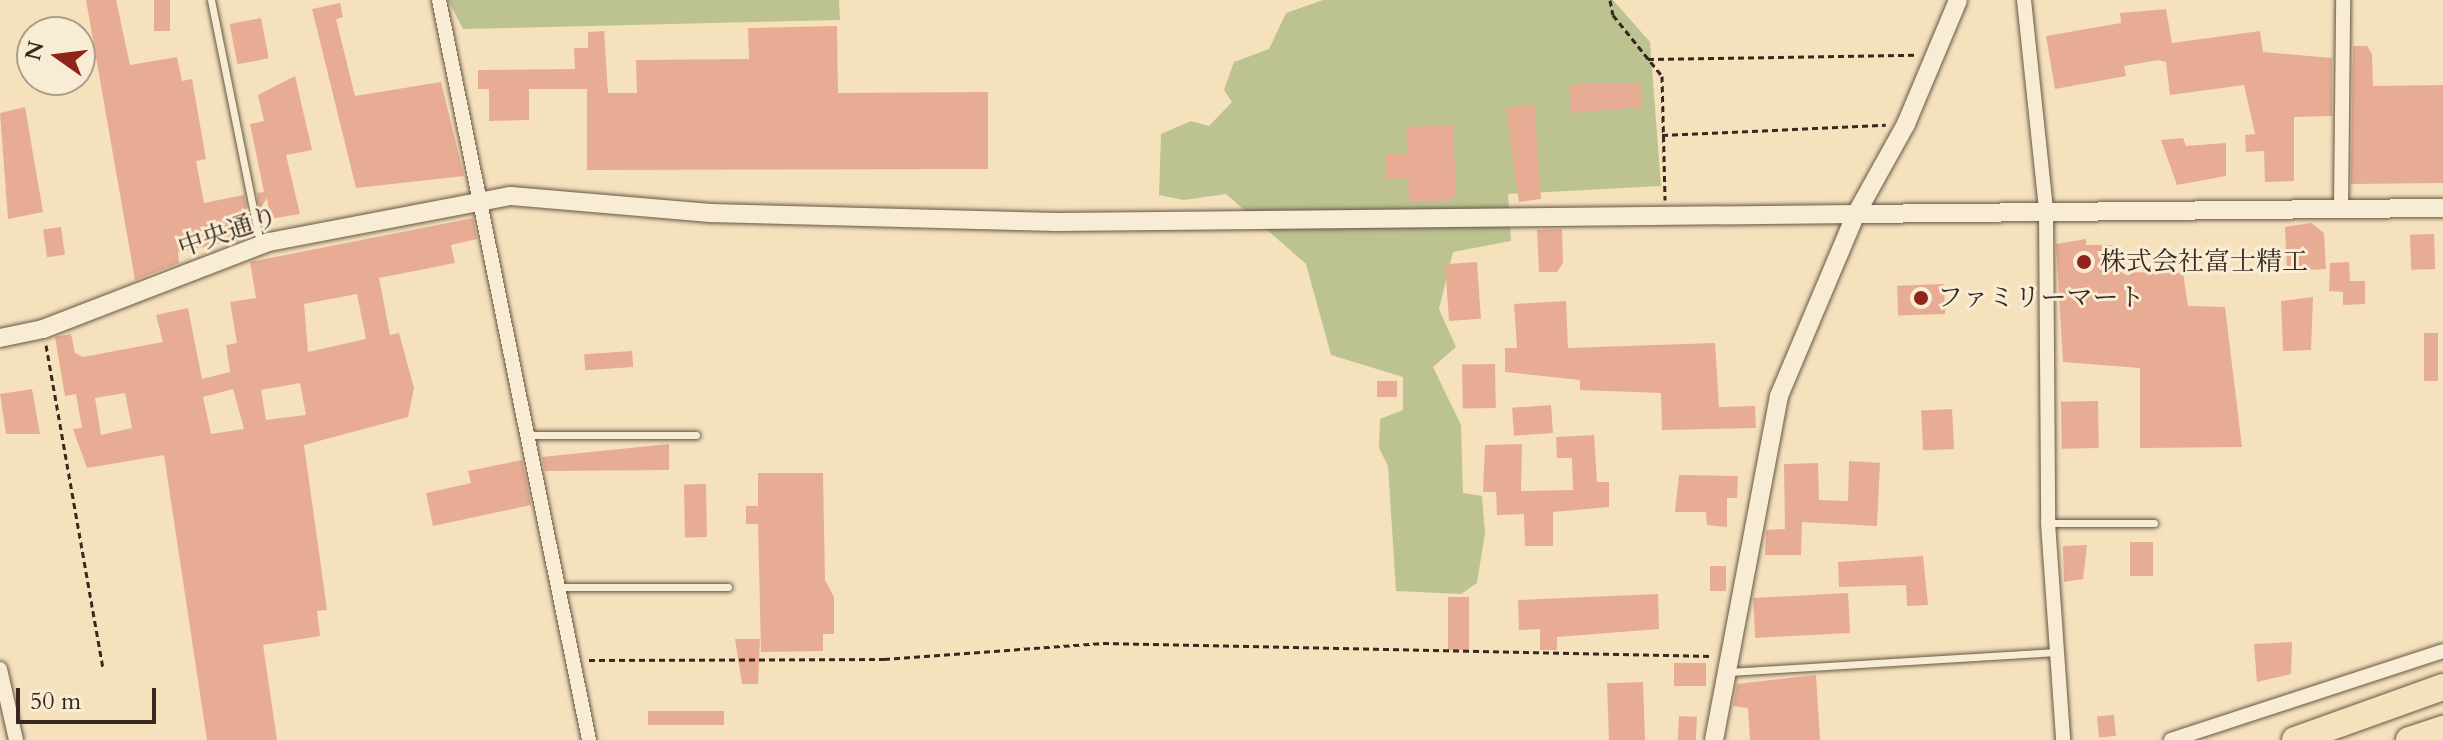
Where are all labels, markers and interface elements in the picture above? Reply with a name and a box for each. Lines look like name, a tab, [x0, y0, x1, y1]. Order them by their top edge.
north arrow	[16, 16, 96, 96]
text: N	[18, 38, 52, 64]
street label: 中央通り	[174, 200, 282, 264]
place label: 株式会社富士精工	[2100, 246, 2308, 278]
marker: 株式会社富士精工	[2075, 253, 2093, 271]
place label: ファミリーマート	[1937, 282, 2145, 314]
marker: ファミリーマート	[1912, 289, 1930, 307]
scale bar	[20, 672, 160, 722]
text: 50 m	[30, 685, 81, 718]

